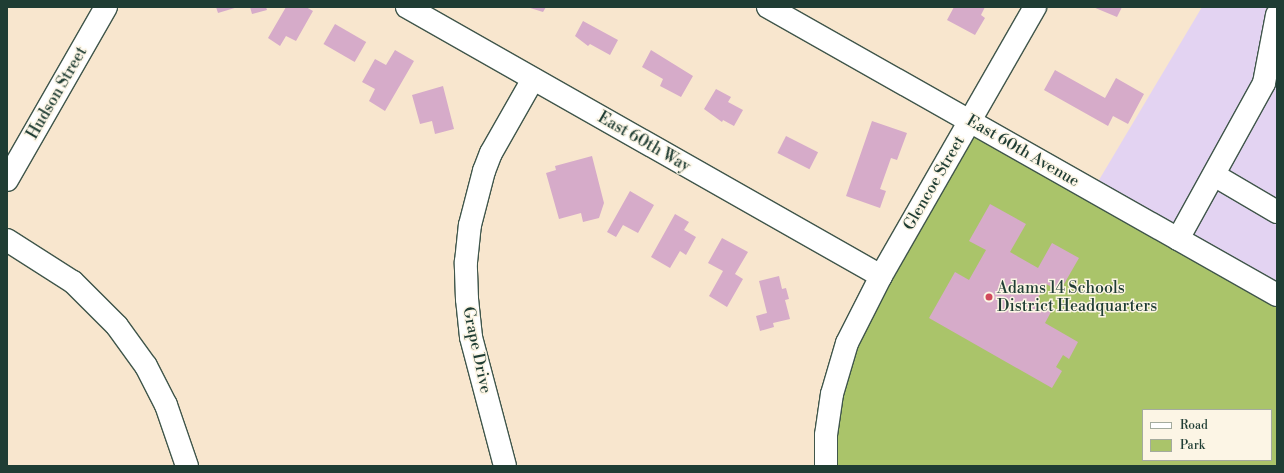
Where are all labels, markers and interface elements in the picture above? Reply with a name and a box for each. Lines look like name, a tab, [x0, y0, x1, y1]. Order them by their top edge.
street label: Hudson Street	[23, 43, 91, 143]
street label: East 60th Way	[594, 108, 694, 176]
street label: East 60th Avenue	[963, 111, 1083, 191]
street label: Glencoe Street	[899, 132, 969, 234]
place label: Adams 14 Schools District Headquarters	[997, 278, 1157, 316]
marker: Adams 14 Schools District Headquarters	[984, 292, 994, 302]
street label: Grape Drive	[458, 305, 496, 395]
legend	[1142, 409, 1272, 461]
text: Road	[1180, 418, 1208, 433]
text: Park	[1180, 438, 1205, 453]

